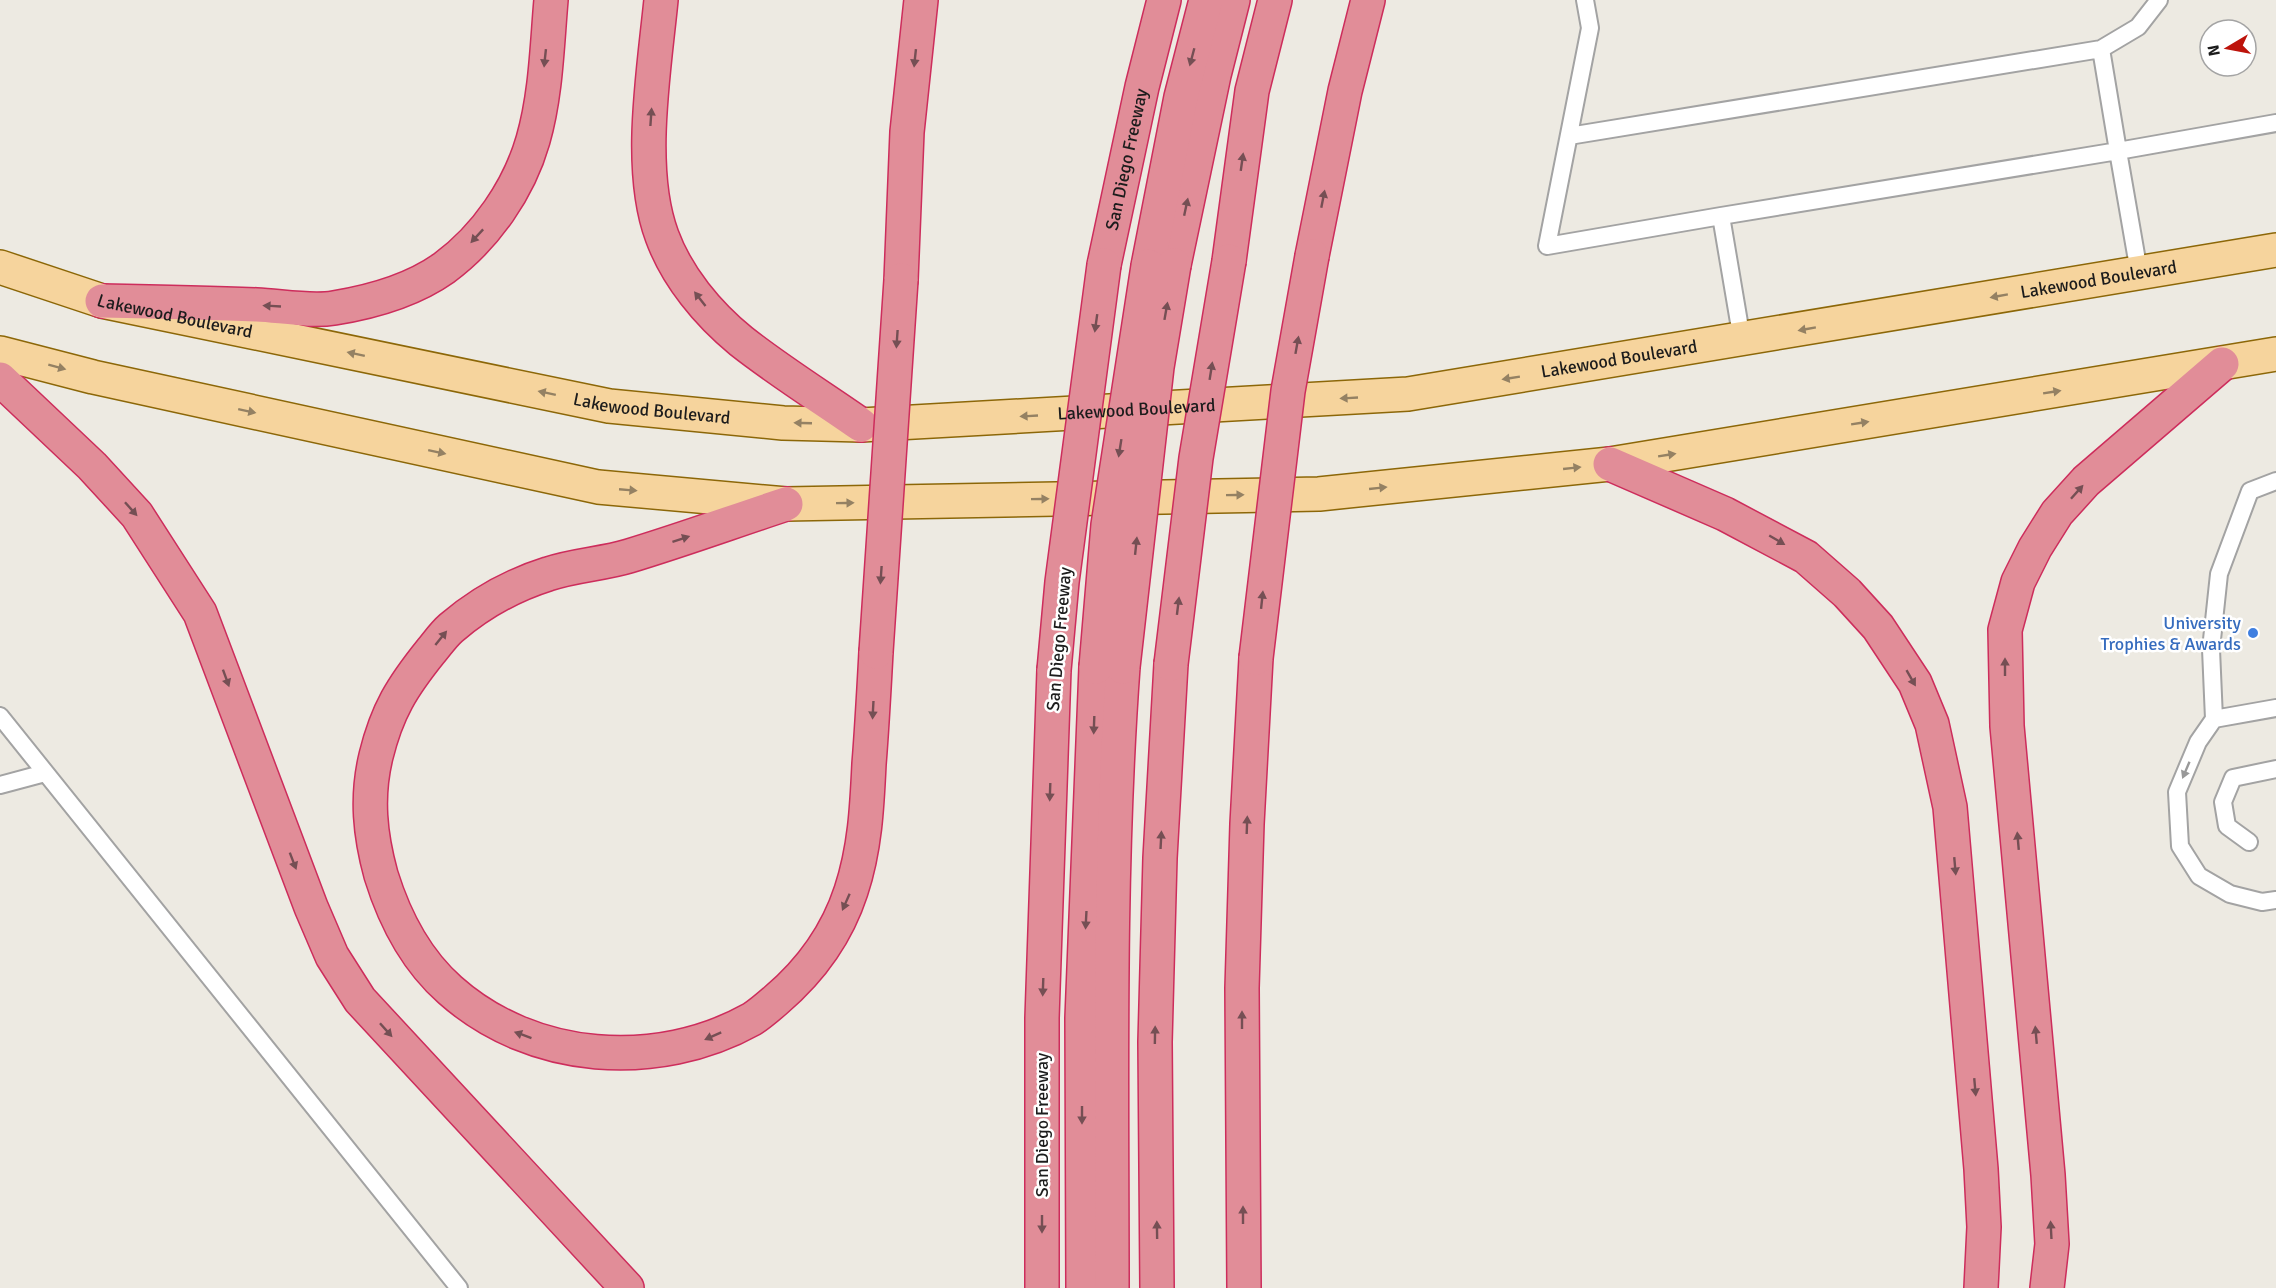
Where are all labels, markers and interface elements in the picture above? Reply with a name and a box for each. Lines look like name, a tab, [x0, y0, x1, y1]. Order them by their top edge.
north arrow	[2198, 18, 2258, 78]
text: N	[2203, 43, 2225, 58]
one-way arrow	[1186, 47, 1196, 66]
one-way arrow	[540, 49, 550, 68]
one-way arrow	[910, 49, 920, 68]
street label: San Diego Freeway	[1101, 86, 1153, 232]
one-way arrow	[646, 107, 655, 126]
one-way arrow	[1238, 152, 1247, 171]
one-way arrow	[1319, 189, 1328, 208]
one-way arrow	[1182, 198, 1191, 217]
one-way arrow	[471, 229, 485, 243]
street label: Lakewood Boulevard	[2019, 256, 2178, 303]
street label: Lakewood Boulevard	[94, 289, 255, 343]
one-way arrow	[694, 292, 706, 308]
one-way arrow	[1989, 292, 2008, 301]
one-way arrow	[263, 301, 282, 310]
one-way arrow	[1162, 302, 1171, 321]
one-way arrow	[1092, 314, 1101, 333]
one-way arrow	[1797, 325, 1816, 334]
one-way arrow	[892, 329, 902, 348]
one-way arrow	[1292, 335, 1301, 354]
street label: Lakewood Boulevard	[1539, 335, 1699, 383]
one-way arrow	[346, 349, 365, 358]
one-way arrow	[1206, 361, 1215, 380]
one-way arrow	[47, 363, 66, 373]
one-way arrow	[1501, 374, 1520, 383]
one-way arrow	[2043, 387, 2062, 396]
one-way arrow	[537, 388, 556, 398]
street label: Lakewood Boulevard	[571, 388, 731, 429]
one-way arrow	[1340, 393, 1359, 402]
street label: Lakewood Boulevard	[1057, 394, 1216, 425]
one-way arrow	[238, 406, 256, 416]
one-way arrow	[1019, 411, 1038, 420]
one-way arrow	[793, 418, 812, 428]
one-way arrow	[1850, 419, 1869, 428]
one-way arrow	[1115, 439, 1124, 458]
one-way arrow	[428, 448, 447, 457]
one-way arrow	[1658, 450, 1677, 459]
one-way arrow	[1562, 463, 1581, 473]
one-way arrow	[1368, 483, 1387, 493]
one-way arrow	[619, 485, 638, 495]
one-way arrow	[2070, 485, 2083, 500]
one-way arrow	[1225, 491, 1244, 500]
one-way arrow	[1030, 494, 1049, 504]
one-way arrow	[835, 498, 854, 508]
one-way arrow	[124, 501, 138, 516]
one-way arrow	[672, 534, 690, 543]
one-way arrow	[1769, 535, 1785, 546]
one-way arrow	[1131, 537, 1141, 556]
street label: San Diego Freeway	[1042, 565, 1076, 712]
one-way arrow	[877, 566, 886, 585]
one-way arrow	[1257, 591, 1267, 610]
one-way arrow	[1173, 596, 1183, 615]
place label: University Trophies & Awards	[2101, 612, 2242, 655]
marker: University Trophies & Awards	[2246, 626, 2260, 640]
one-way arrow	[435, 631, 447, 646]
one-way arrow	[2000, 658, 2010, 677]
one-way arrow	[222, 669, 231, 687]
one-way arrow	[1906, 670, 1917, 686]
one-way arrow	[868, 701, 877, 720]
one-way arrow	[1089, 716, 1099, 735]
one-way arrow	[2181, 761, 2190, 779]
one-way arrow	[1045, 782, 1055, 801]
one-way arrow	[1242, 815, 1251, 834]
one-way arrow	[1156, 830, 1165, 849]
one-way arrow	[2013, 832, 2023, 851]
one-way arrow	[289, 852, 299, 870]
one-way arrow	[1950, 857, 1960, 876]
one-way arrow	[842, 894, 851, 911]
one-way arrow	[1082, 911, 1091, 930]
one-way arrow	[1039, 977, 1048, 996]
one-way arrow	[1237, 1010, 1247, 1029]
one-way arrow	[379, 1022, 392, 1037]
one-way arrow	[1150, 1025, 1160, 1044]
one-way arrow	[2031, 1026, 2041, 1045]
one-way arrow	[514, 1029, 532, 1039]
one-way arrow	[704, 1031, 722, 1041]
street label: San Diego Freeway	[1031, 1052, 1053, 1197]
one-way arrow	[1970, 1078, 1979, 1097]
one-way arrow	[1077, 1106, 1087, 1125]
one-way arrow	[1238, 1205, 1248, 1224]
one-way arrow	[1037, 1214, 1047, 1233]
one-way arrow	[1152, 1220, 1162, 1239]
one-way arrow	[2046, 1220, 2055, 1239]

